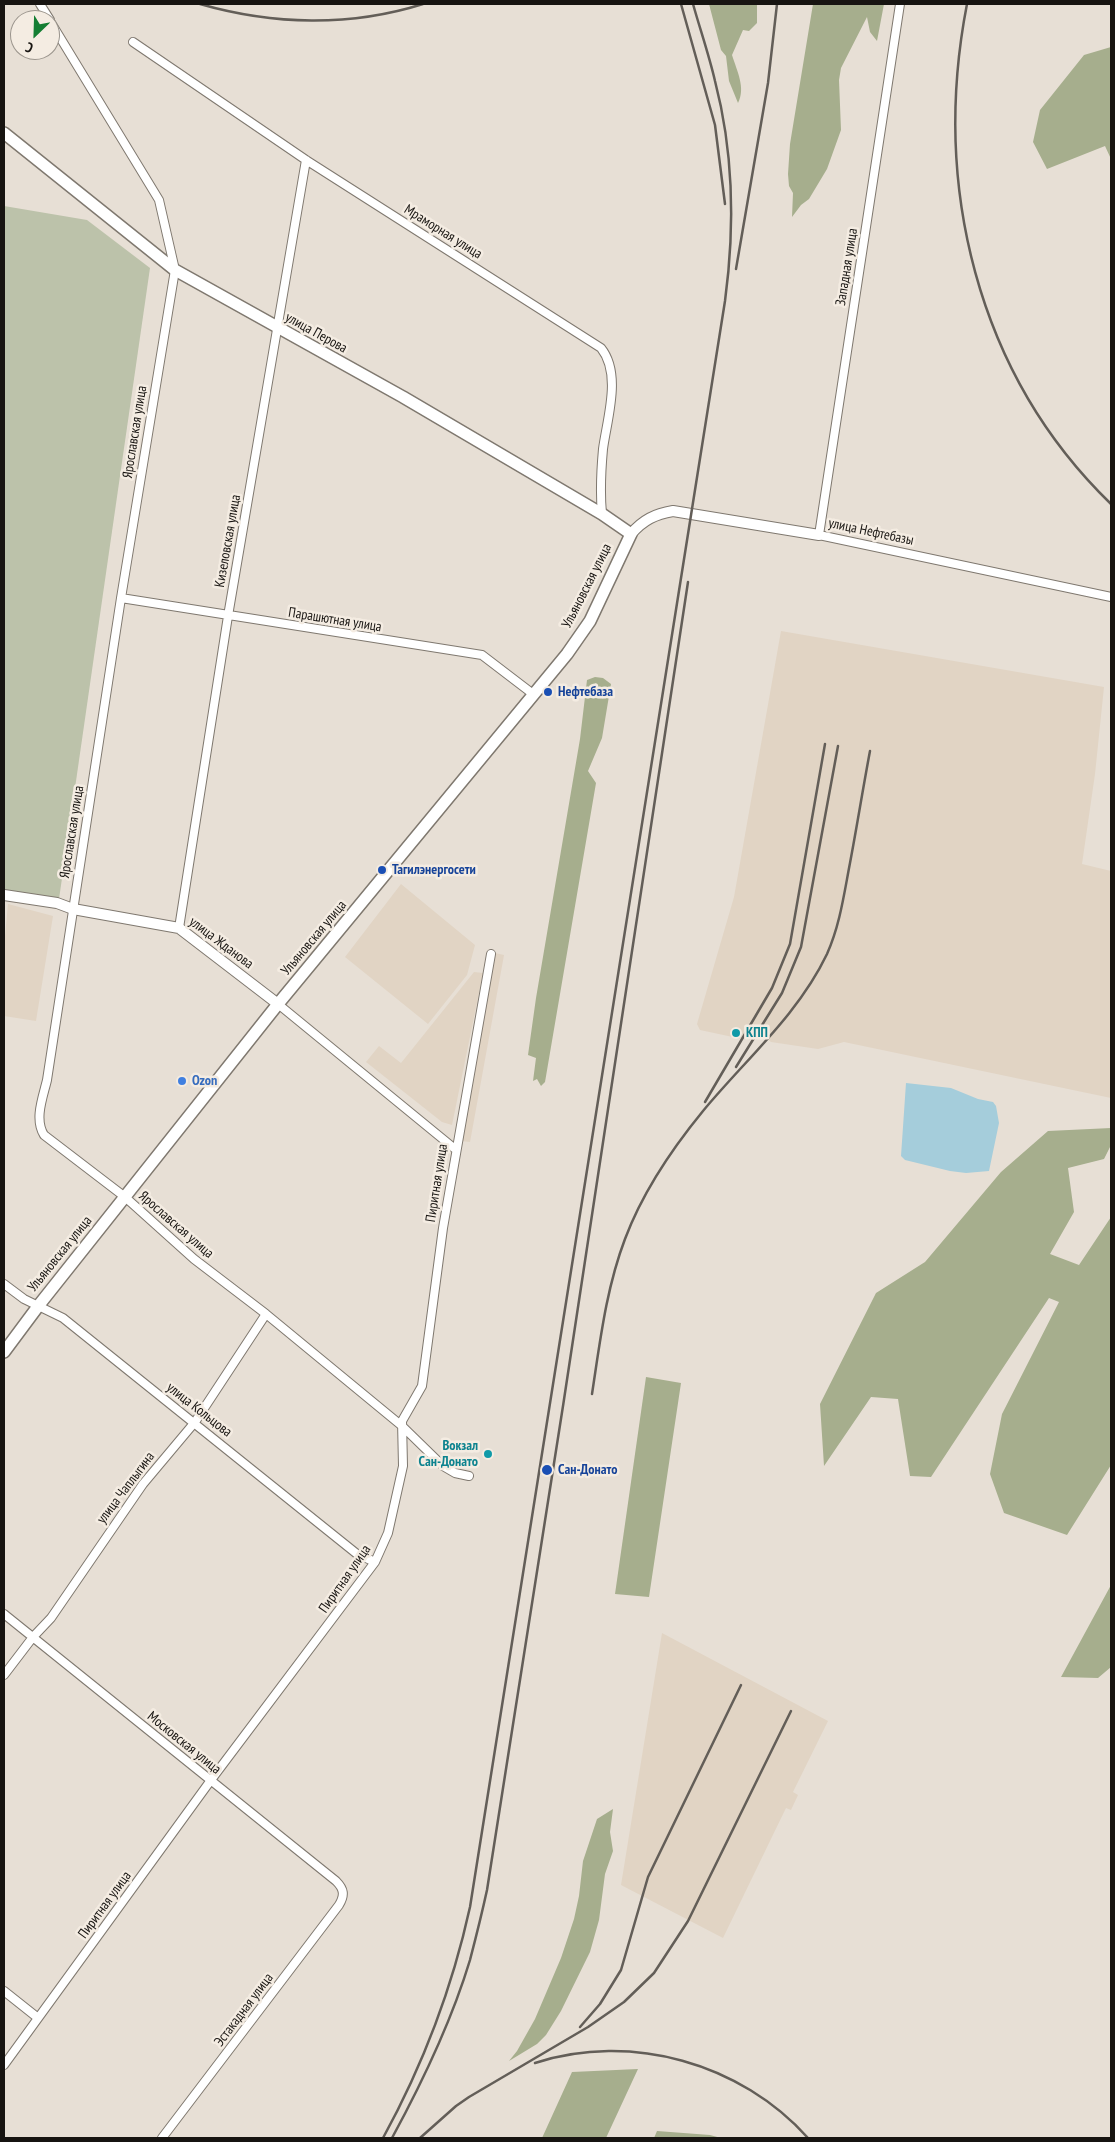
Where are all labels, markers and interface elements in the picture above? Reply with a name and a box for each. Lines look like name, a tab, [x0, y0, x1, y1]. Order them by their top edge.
north arrow	[10, 10, 60, 60]
text: С	[23, 38, 36, 57]
street label: Мраморная улица	[401, 201, 485, 263]
street label: Западная улица	[833, 227, 861, 307]
street label: улица Перова	[282, 309, 350, 357]
street label: Ярославская улица	[119, 384, 151, 480]
street label: Кизеловская улица	[212, 493, 244, 589]
street label: улица Нефтебазы	[827, 515, 915, 549]
street label: Ульяновская улица	[559, 541, 615, 631]
street label: Парашютная улица	[287, 604, 383, 636]
place label: Нефтебаза	[558, 684, 613, 700]
marker: Нефтебаза	[542, 686, 554, 698]
street label: Ярославская улица	[56, 784, 88, 880]
place label: Тагилэнергосети	[392, 862, 476, 878]
marker: Тагилэнергосети	[376, 864, 388, 876]
street label: Ульяновская улица	[278, 897, 350, 979]
street label: улица Жданова	[186, 913, 256, 973]
place label: КПП	[746, 1025, 768, 1041]
marker: КПП	[730, 1027, 742, 1039]
place label: Ozon	[192, 1073, 217, 1089]
marker: Ozon	[176, 1075, 188, 1087]
street label: Пиритная улица	[423, 1143, 451, 1223]
street label: Ярославская улица	[135, 1188, 217, 1262]
street label: Ульяновская улица	[24, 1213, 96, 1295]
street label: улица Кольцова	[163, 1379, 235, 1441]
place label: Вокзал Сан-Донато	[419, 1438, 478, 1470]
marker: Вокзал Сан-Донато	[482, 1448, 494, 1460]
street label: улица Чаплыгина	[94, 1449, 158, 1527]
place label: Сан-Донато	[558, 1462, 617, 1478]
marker: Сан-Донато	[540, 1463, 554, 1477]
street label: Пиритная улица	[315, 1542, 375, 1616]
street label: Московская улица	[144, 1708, 224, 1778]
street label: Пиритная улица	[75, 1868, 135, 1942]
street label: Эстакадная улица	[211, 1970, 277, 2050]

